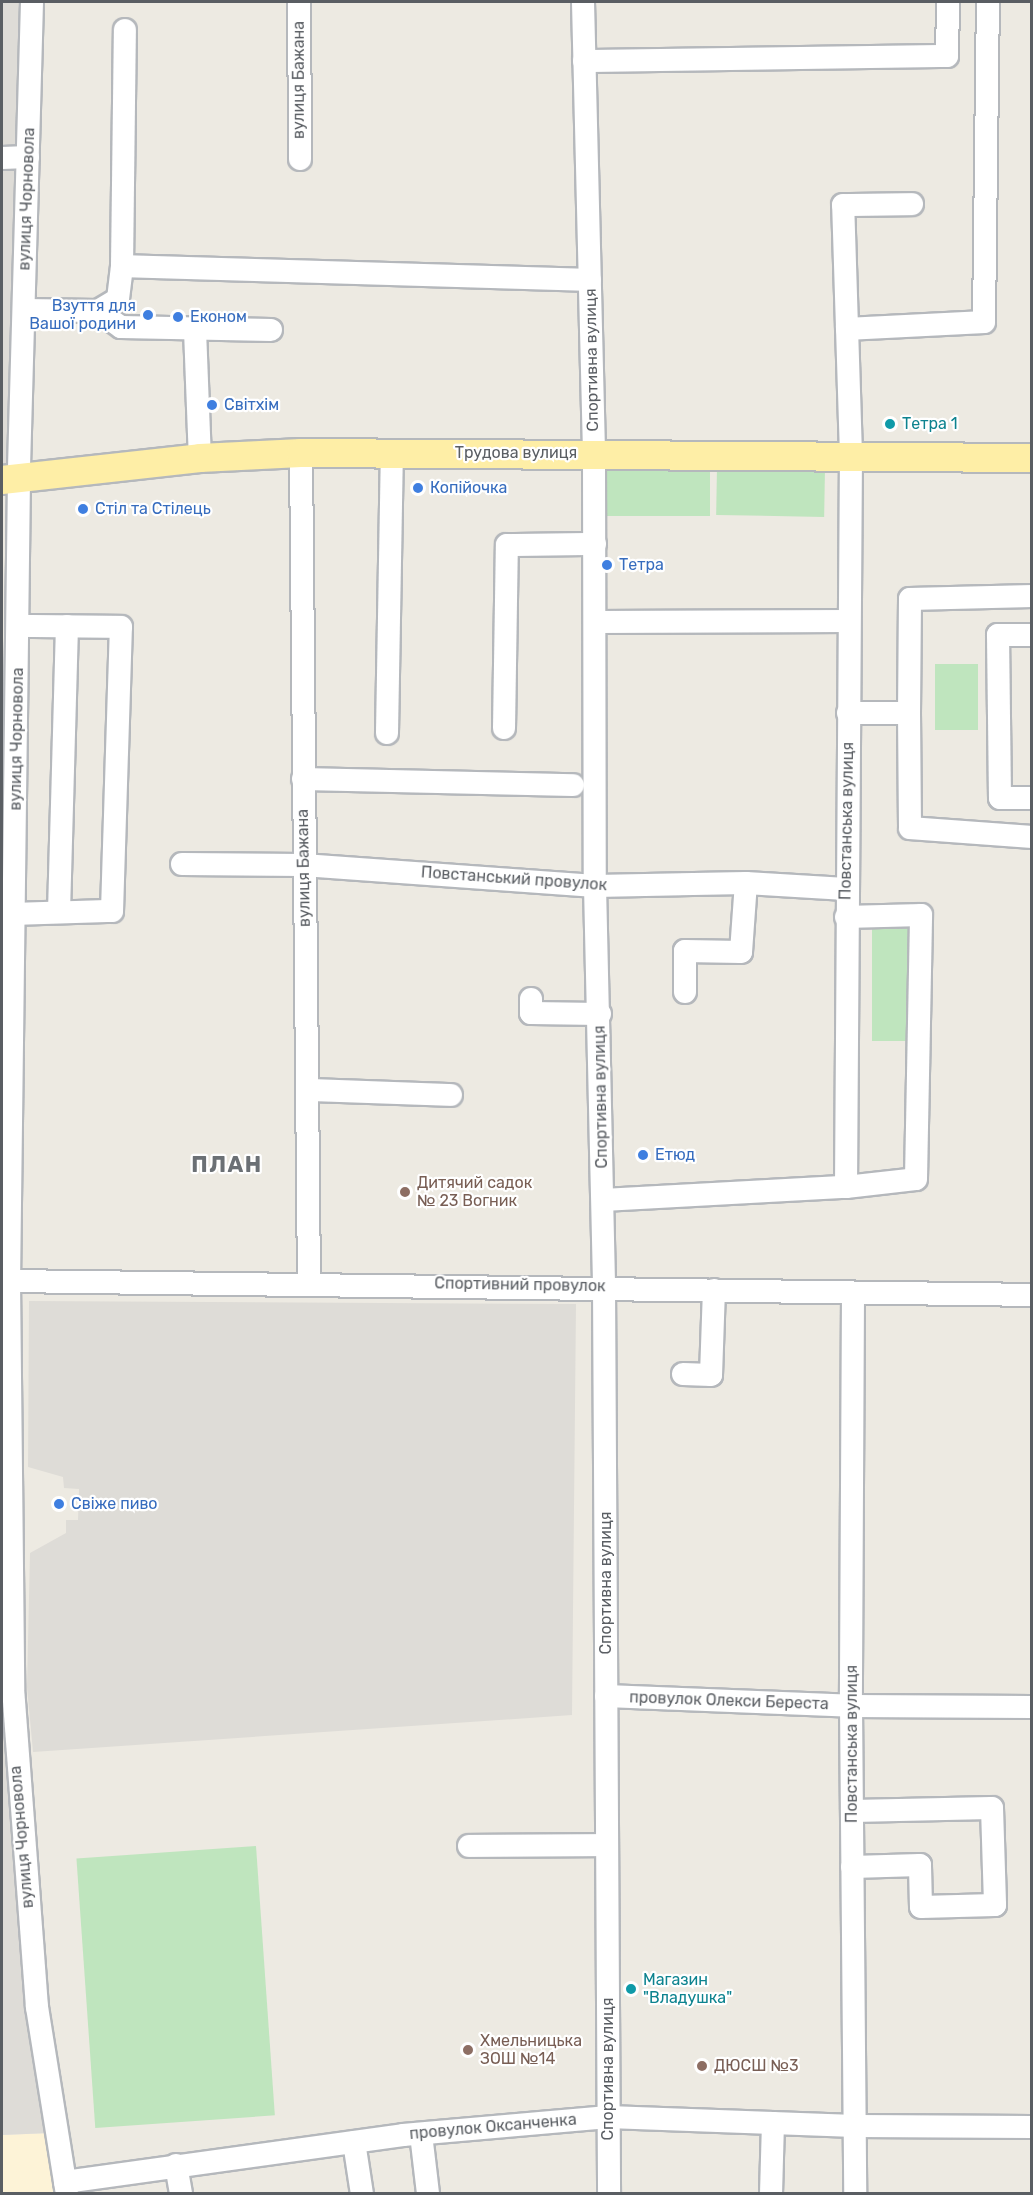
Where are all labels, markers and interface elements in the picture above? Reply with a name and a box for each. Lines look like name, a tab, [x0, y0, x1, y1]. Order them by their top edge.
street label: вулиця Бажана	[289, 21, 309, 139]
street label: вулиця Чорновола	[15, 127, 39, 271]
street label: Спортивна вулиця	[581, 288, 603, 432]
place label: Взуття для Вашої родини	[29, 296, 136, 334]
place label: Економ	[190, 307, 247, 327]
marker: Взуття для Вашої родини	[141, 308, 155, 322]
marker: Економ	[171, 310, 185, 324]
place label: Світхім	[224, 395, 279, 415]
marker: Світхім	[205, 398, 219, 412]
place label: Тетра 1	[902, 414, 958, 434]
marker: Тетра 1	[883, 417, 897, 431]
street label: Трудова вулиця	[455, 443, 577, 463]
place label: Копійочка	[430, 478, 507, 498]
marker: Копійочка	[411, 481, 425, 495]
place label: Стіл та Стілець	[95, 499, 211, 519]
marker: Стіл та Стілець	[76, 502, 90, 516]
place label: Тетра	[619, 555, 664, 575]
marker: Тетра	[600, 558, 614, 572]
street label: вулиця Чорновола	[6, 667, 28, 811]
street label: Повстанська вулиця	[836, 742, 858, 900]
street label: вулиця Бажана	[293, 809, 315, 927]
street label: Повстанський провулок	[420, 863, 608, 895]
street label: Спортивна вулиця	[590, 1025, 612, 1169]
place label: Етюд	[655, 1145, 695, 1165]
marker: Етюд	[636, 1148, 650, 1162]
district label: ПЛАН	[191, 1152, 263, 1178]
place label: Дитячий садок № 23 Вогник	[417, 1173, 532, 1211]
marker: Дитячий садок № 23 Вогник	[398, 1185, 412, 1199]
street label: Спортивний провулок	[434, 1274, 606, 1296]
place label: Свіже пиво	[71, 1494, 158, 1514]
marker: Свіже пиво	[52, 1497, 66, 1511]
street label: Спортивна вулиця	[596, 1511, 616, 1655]
street label: Повстанська вулиця	[842, 1665, 862, 1823]
street label: провулок Олекси Береста	[629, 1688, 829, 1714]
street label: вулиця Чорновола	[6, 1765, 38, 1909]
place label: Магазин "Владушка"	[643, 1970, 732, 2008]
marker: Магазин "Владушка"	[624, 1982, 638, 1996]
street label: Спортивна вулиця	[598, 1997, 618, 2141]
place label: Хмельницька ЗОШ №14	[480, 2031, 582, 2069]
marker: Хмельницька ЗОШ №14	[461, 2043, 475, 2057]
place label: ДЮСШ №3	[714, 2056, 799, 2076]
marker: ДЮСШ №3	[695, 2059, 709, 2073]
street label: провулок Оксанченка	[409, 2110, 577, 2144]

